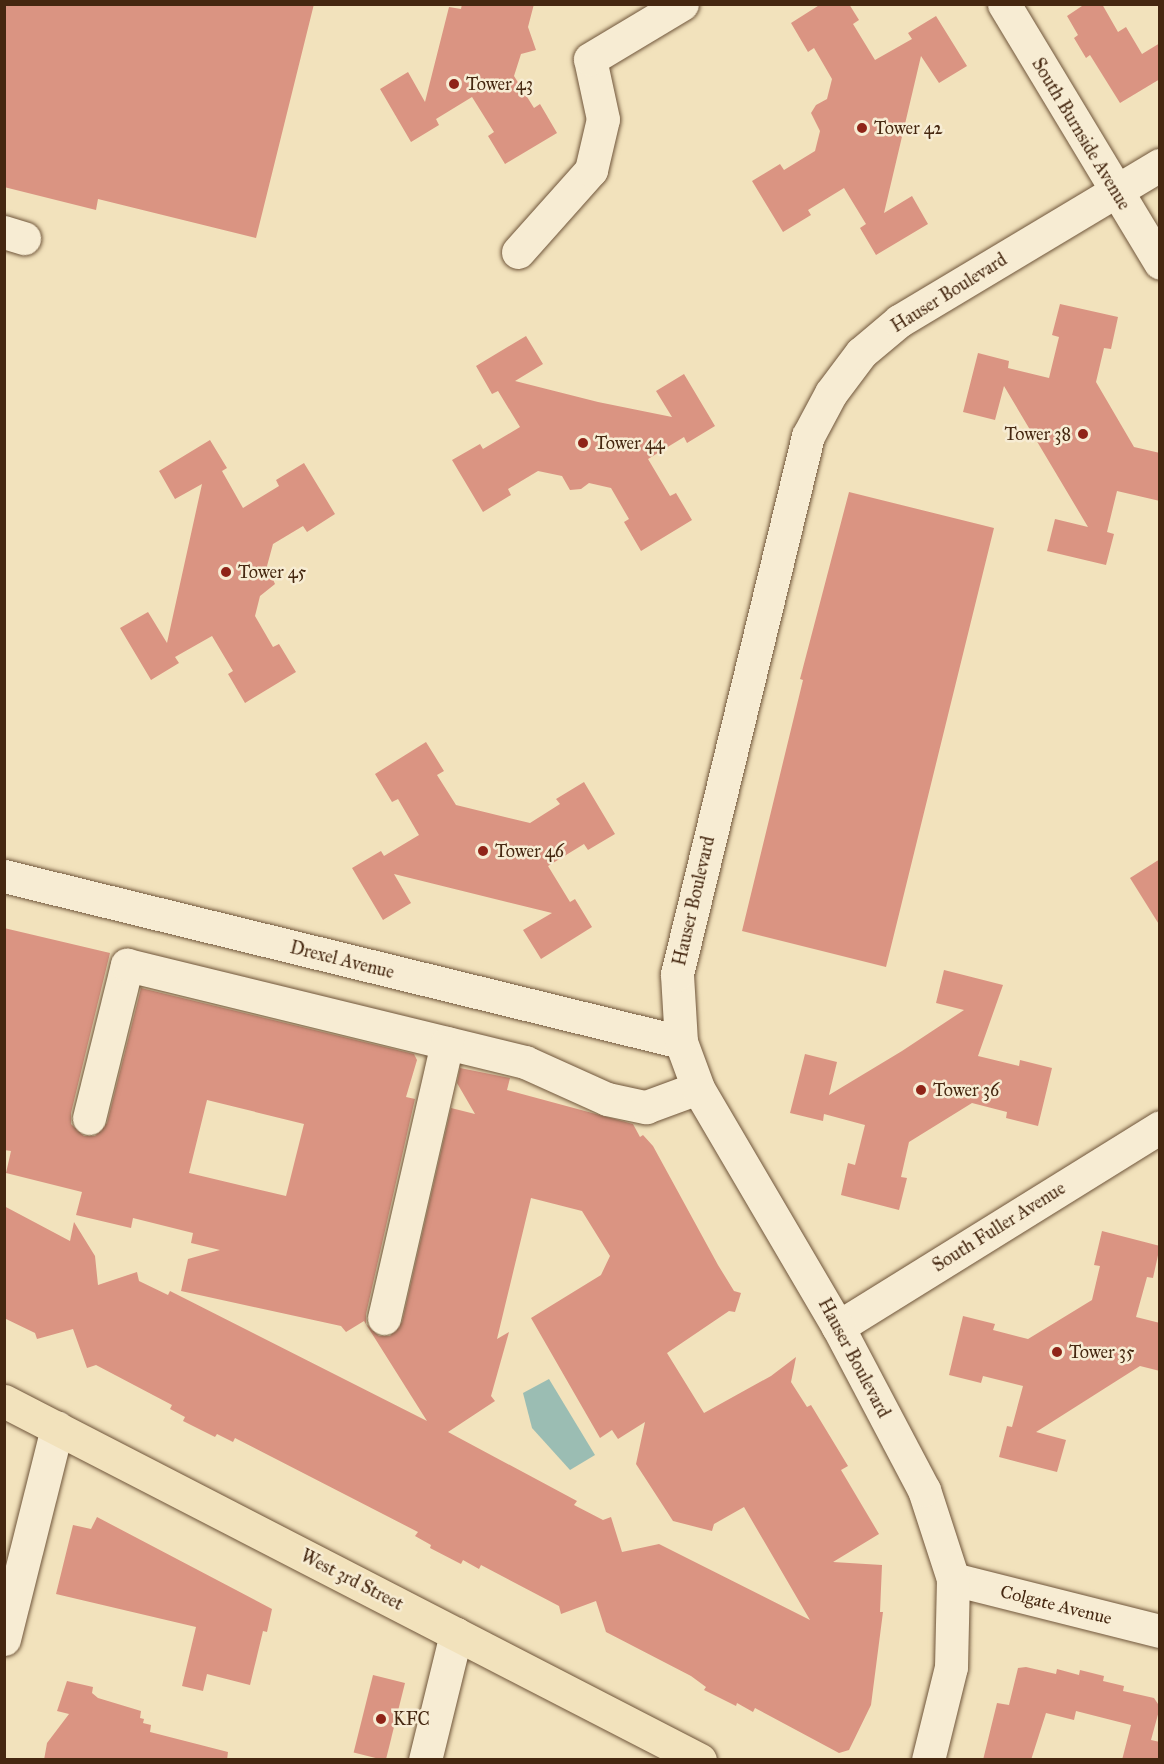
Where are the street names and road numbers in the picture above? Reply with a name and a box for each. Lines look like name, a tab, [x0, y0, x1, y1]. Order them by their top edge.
street label: South Burnside Avenue	[1027, 54, 1135, 214]
street label: Hauser Boulevard	[887, 249, 1011, 337]
street label: Hauser Boulevard	[669, 834, 719, 968]
street label: Drexel Avenue	[288, 937, 396, 983]
street label: South Fuller Avenue	[929, 1177, 1069, 1277]
street label: Hauser Boulevard	[813, 1295, 895, 1421]
street label: West 3rd Street	[297, 1545, 407, 1615]
street label: Colgate Avenue	[998, 1581, 1114, 1629]

